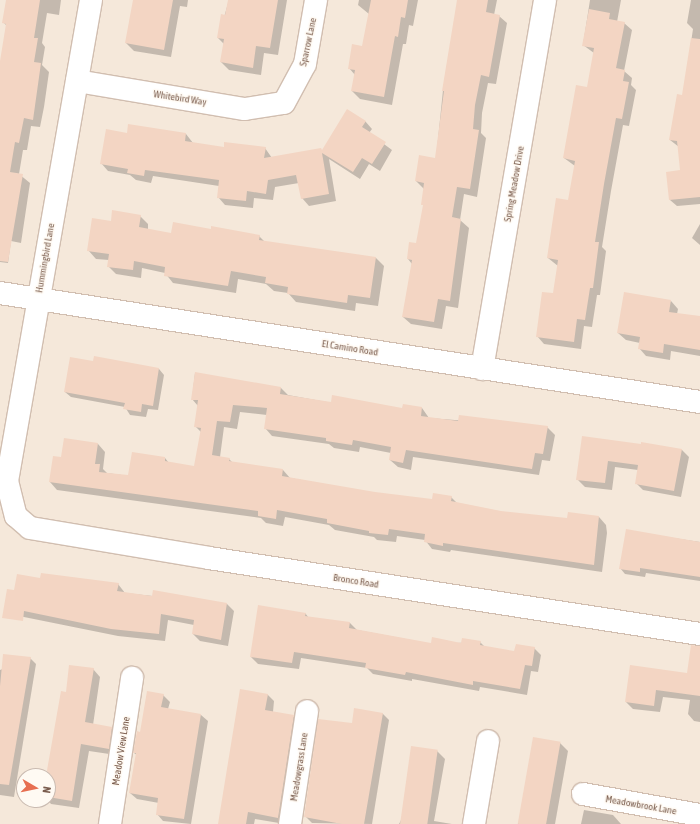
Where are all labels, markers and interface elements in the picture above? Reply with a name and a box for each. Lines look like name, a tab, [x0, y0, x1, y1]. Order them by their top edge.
street label: Sparrow Lane	[297, 17, 319, 67]
street label: Whitebird Way	[153, 88, 207, 108]
street label: Spring Meadow Drive	[501, 145, 527, 223]
street label: Hummingbird Lane	[33, 222, 57, 294]
street label: El Camino Road	[321, 338, 379, 358]
street label: Bronco Road	[332, 571, 380, 591]
street label: Meadow View Lane	[110, 716, 132, 786]
street label: Meadowgrass Lane	[288, 732, 310, 802]
north arrow	[16, 768, 56, 808]
text: N	[40, 786, 53, 794]
street label: Meadowbrook Lane	[605, 793, 677, 817]

